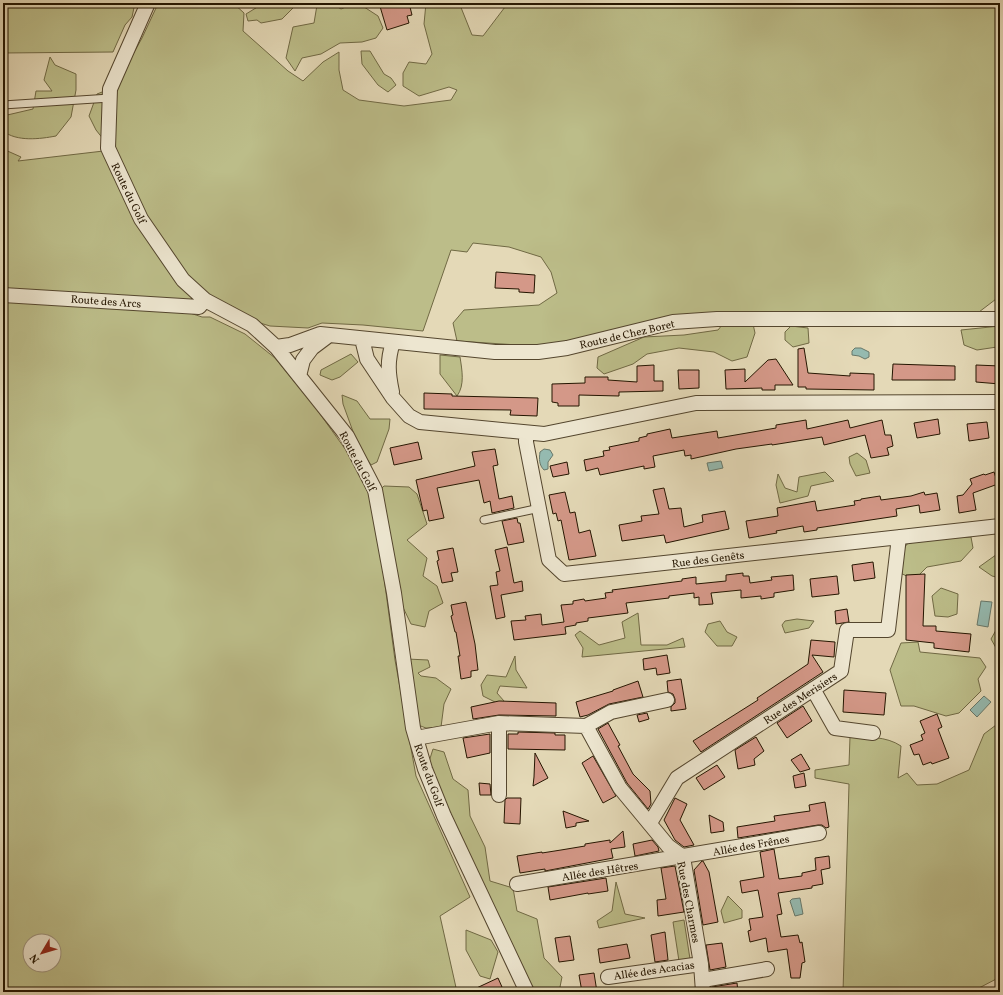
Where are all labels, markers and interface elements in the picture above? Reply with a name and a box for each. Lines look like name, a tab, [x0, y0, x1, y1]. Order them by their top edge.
street label: Route du Golf	[106, 161, 149, 228]
street label: Route des Arcs	[70, 293, 142, 312]
street label: Route de Chez Boret	[578, 317, 677, 354]
street label: Route du Golf	[335, 429, 379, 495]
street label: Rue des Genêts	[671, 549, 746, 572]
street label: Rue des Merisiers	[761, 670, 841, 729]
street label: Route du Golf	[409, 742, 446, 810]
street label: Allée des Frênes	[712, 832, 791, 861]
street label: Allée des Hêtres	[561, 859, 640, 886]
street label: Rue des Charmes	[672, 860, 703, 945]
north arrow	[22, 933, 62, 973]
text: N	[27, 950, 44, 966]
street label: Allée des Acacias	[613, 958, 696, 985]

